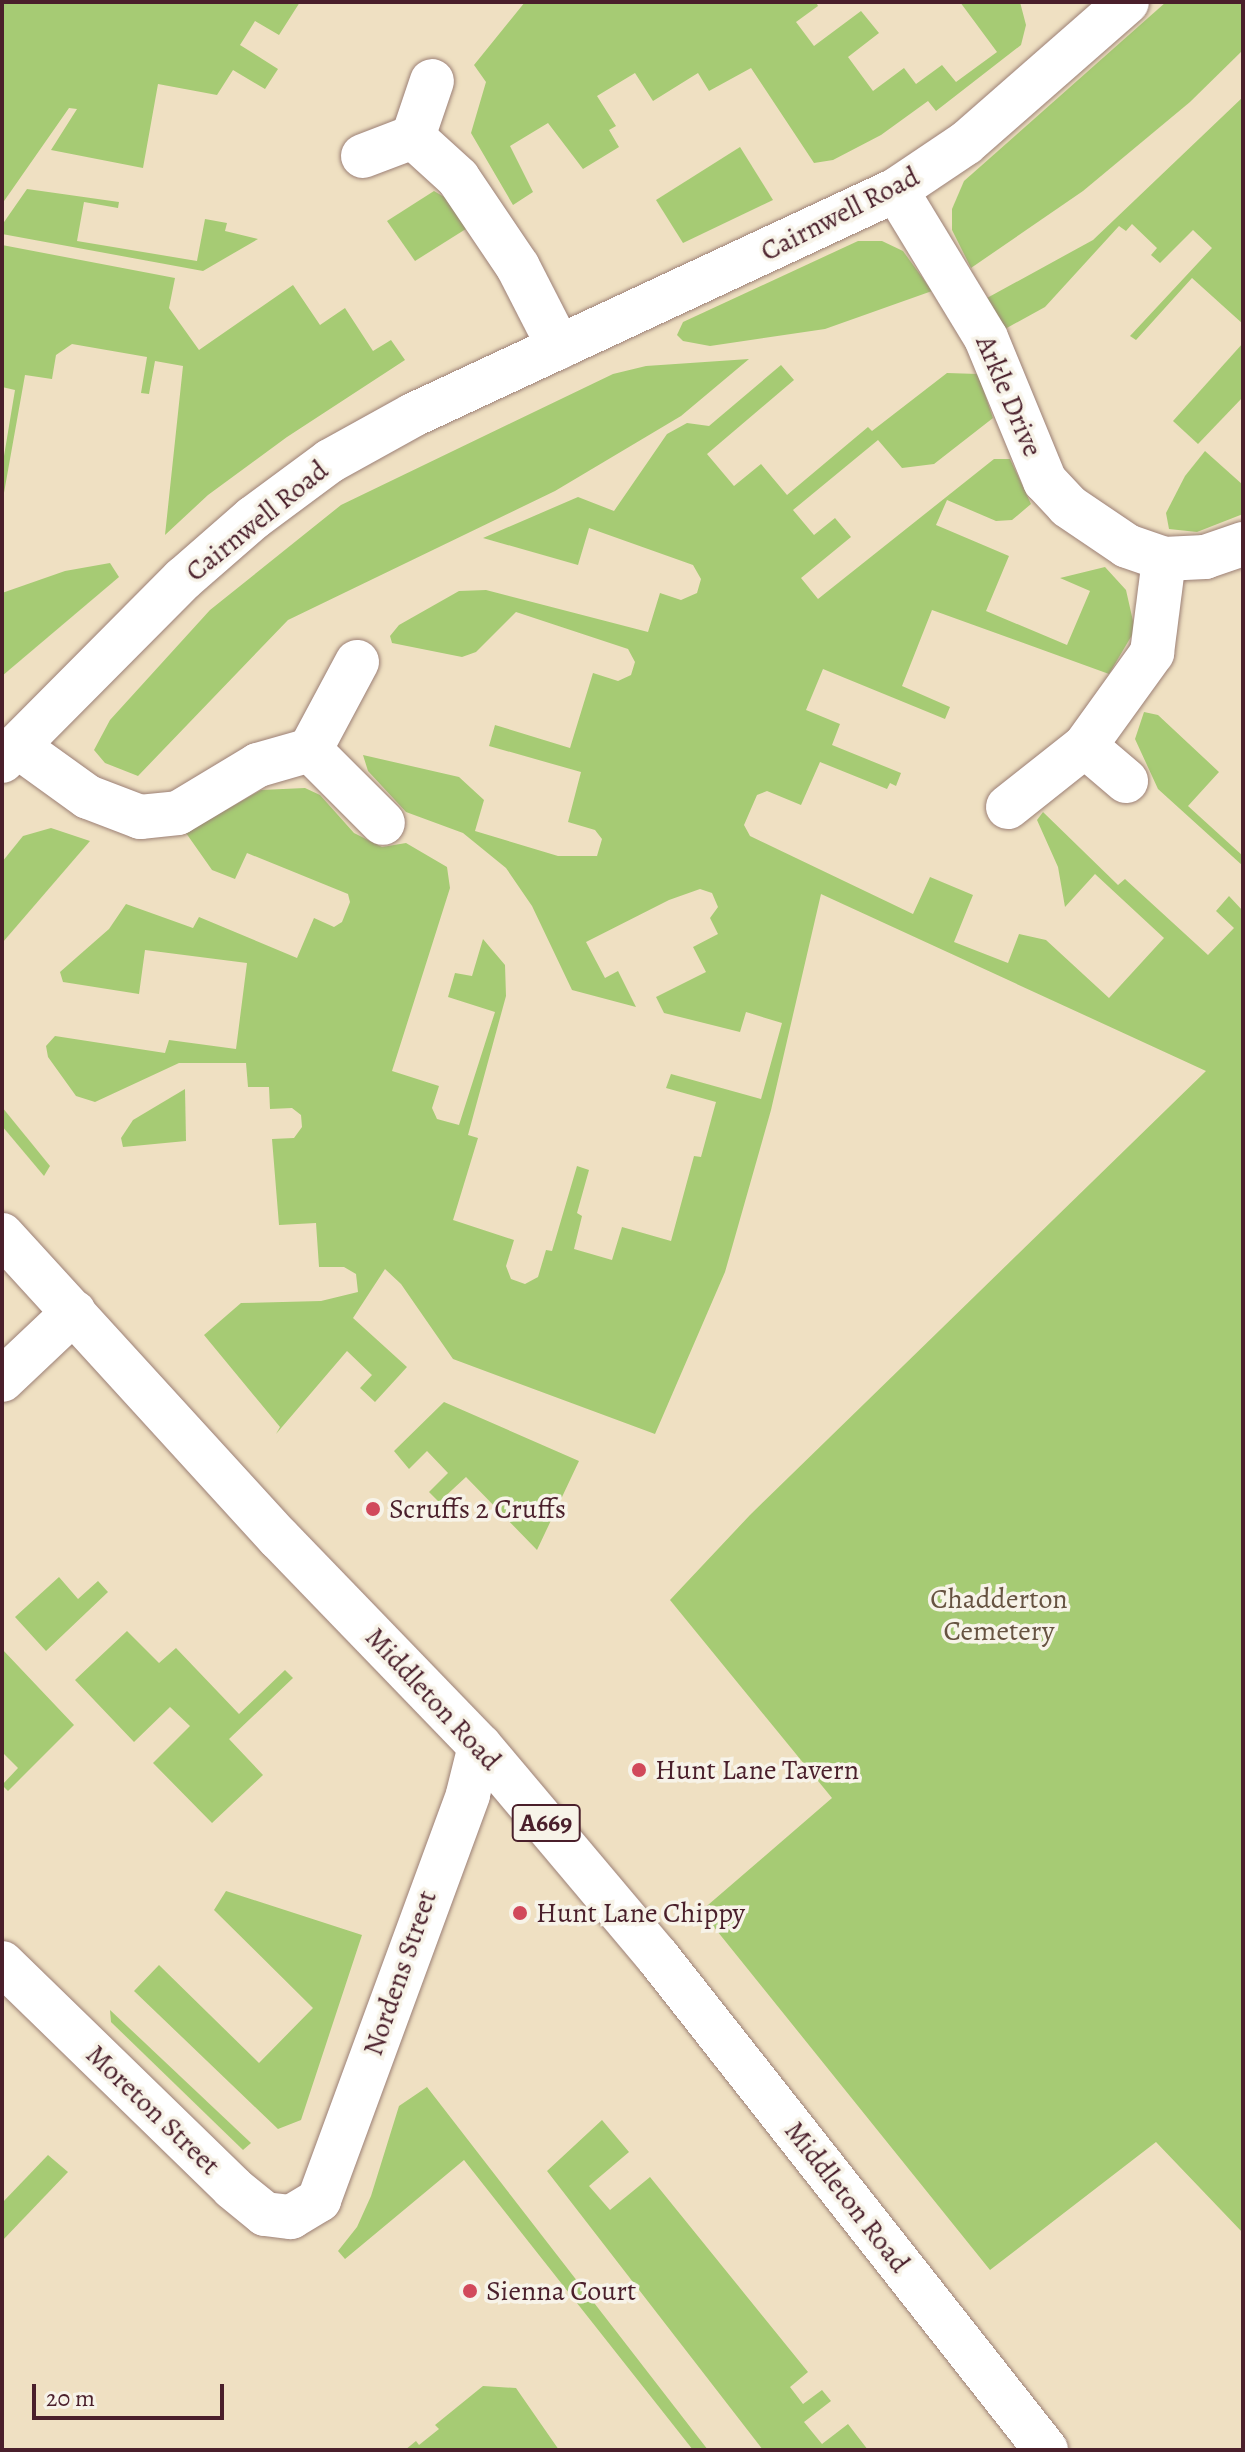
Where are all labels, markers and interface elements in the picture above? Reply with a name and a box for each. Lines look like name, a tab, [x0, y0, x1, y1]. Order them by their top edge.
street label: Cairnwell Road	[755, 160, 925, 268]
street label: Arkle Drive	[968, 330, 1050, 462]
street label: Cairnwell Road	[179, 453, 335, 589]
place label: Scruffs 2 Cruffs	[389, 1492, 566, 1526]
marker: Scruffs 2 Cruffs	[364, 1500, 382, 1518]
park label: Chadderton Cemetery	[930, 1582, 1068, 1648]
street label: Middleton Road	[358, 1621, 508, 1777]
place label: Hunt Lane Tavern	[655, 1753, 859, 1787]
marker: Hunt Lane Tavern	[630, 1761, 648, 1779]
road number: A669	[510, 1801, 582, 1845]
street label: Nordens Street	[356, 1886, 444, 2060]
place label: Hunt Lane Chippy	[536, 1896, 745, 1930]
marker: Hunt Lane Chippy	[511, 1904, 529, 1922]
street label: Moreton Street	[79, 2038, 227, 2182]
street label: Middleton Road	[777, 2114, 917, 2280]
place label: Sienna Court	[486, 2274, 636, 2308]
marker: Sienna Court	[461, 2282, 479, 2300]
scale bar	[36, 2368, 228, 2418]
text: 20 m	[46, 2382, 95, 2414]

